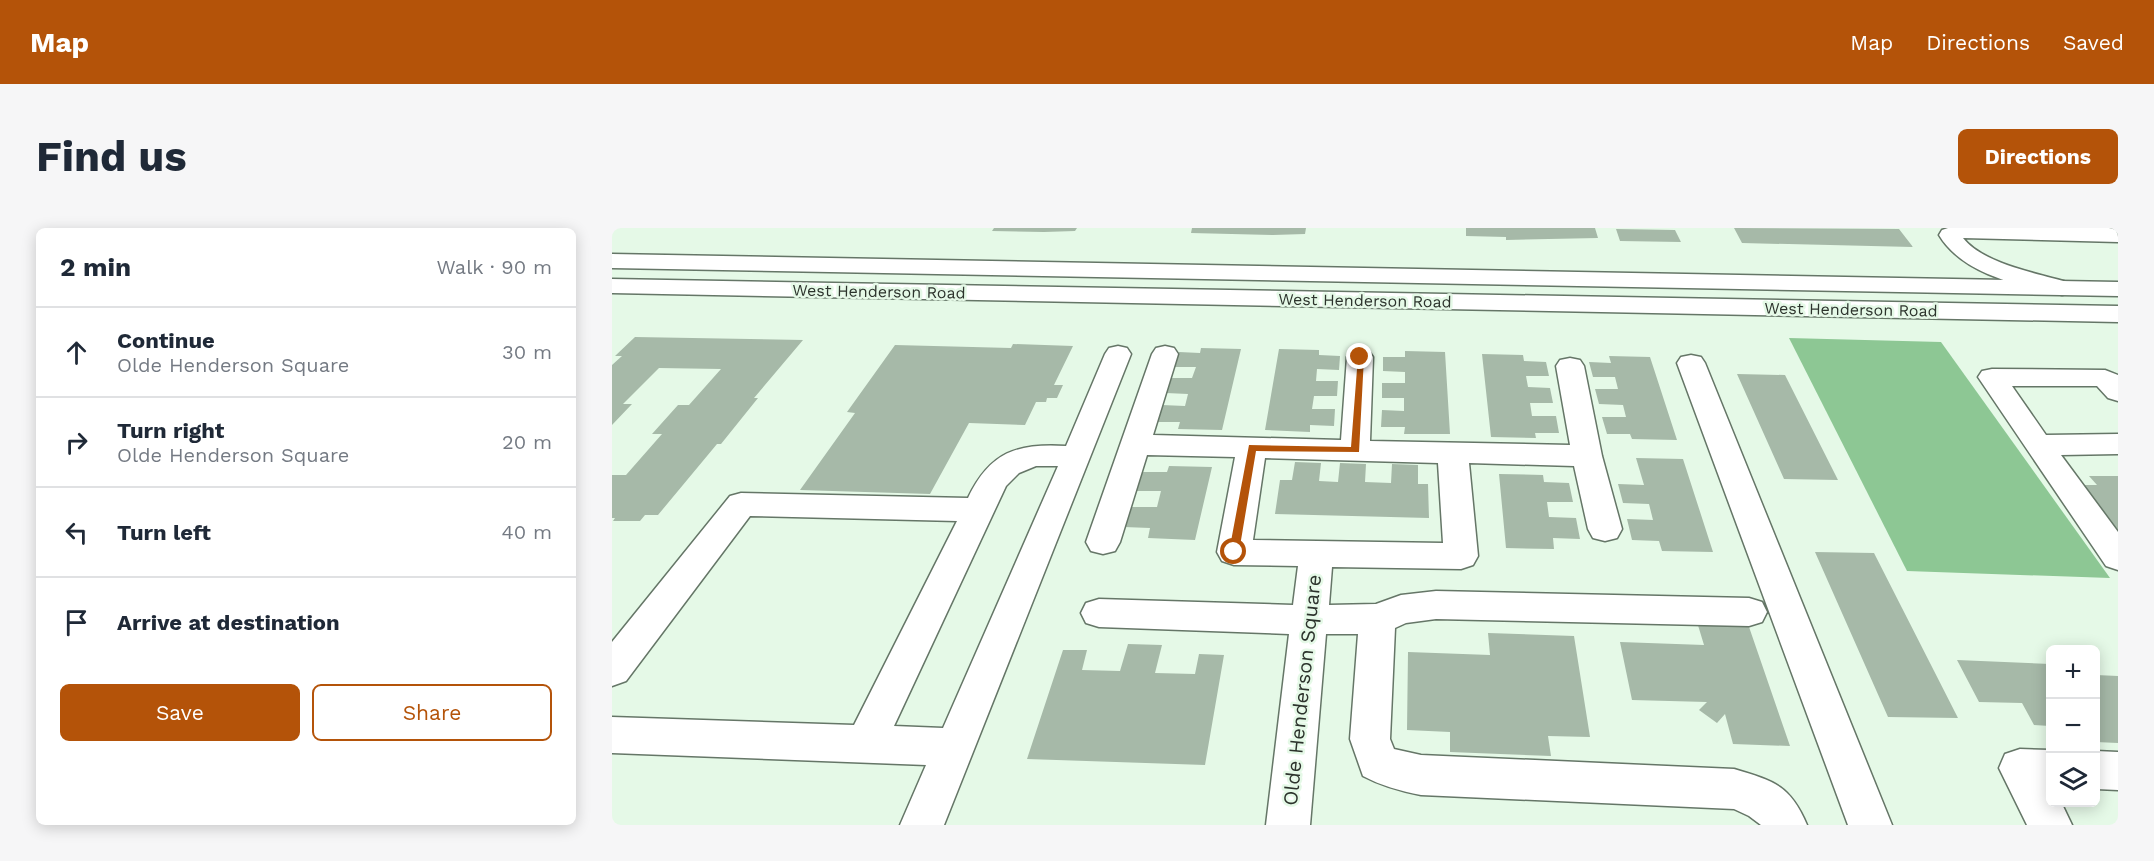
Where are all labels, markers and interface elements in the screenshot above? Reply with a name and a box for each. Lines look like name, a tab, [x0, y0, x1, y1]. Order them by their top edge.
text: Map	[30, 26, 89, 59]
text: Map	[1850, 30, 1893, 55]
text: Directions	[1926, 30, 2030, 55]
text: Saved	[2063, 30, 2124, 55]
button: Directions	[1958, 129, 2118, 184]
text: Find us	[36, 132, 187, 181]
text: 2 min	[60, 252, 131, 282]
text: Walk · 90 m	[436, 255, 552, 279]
street label: West Henderson Road	[792, 280, 966, 303]
street label: West Henderson Road	[1278, 289, 1452, 312]
street label: West Henderson Road	[1764, 298, 1938, 321]
text: Continue	[117, 328, 215, 353]
icon: ahead	[60, 336, 93, 369]
text: 30 m	[502, 340, 552, 364]
route end	[1346, 343, 1372, 369]
text: Olde Henderson Square	[117, 353, 349, 377]
text: Turn right	[117, 418, 224, 443]
icon: right	[60, 426, 93, 459]
text: 20 m	[502, 430, 552, 454]
text: Olde Henderson Square	[117, 443, 349, 467]
icon: left	[60, 516, 93, 549]
text: Turn left	[117, 520, 211, 545]
text: 40 m	[501, 520, 552, 544]
route start	[1220, 538, 1246, 564]
street label: Olde Henderson Square	[1278, 573, 1326, 807]
icon: arrive	[60, 606, 93, 639]
text: Arrive at destination	[117, 610, 340, 635]
map controls	[2046, 645, 2100, 807]
button: +	[2046, 645, 2100, 699]
button: Save	[60, 684, 300, 741]
button: Share	[312, 684, 552, 741]
button: −	[2046, 699, 2100, 753]
button: layers	[2046, 753, 2100, 807]

